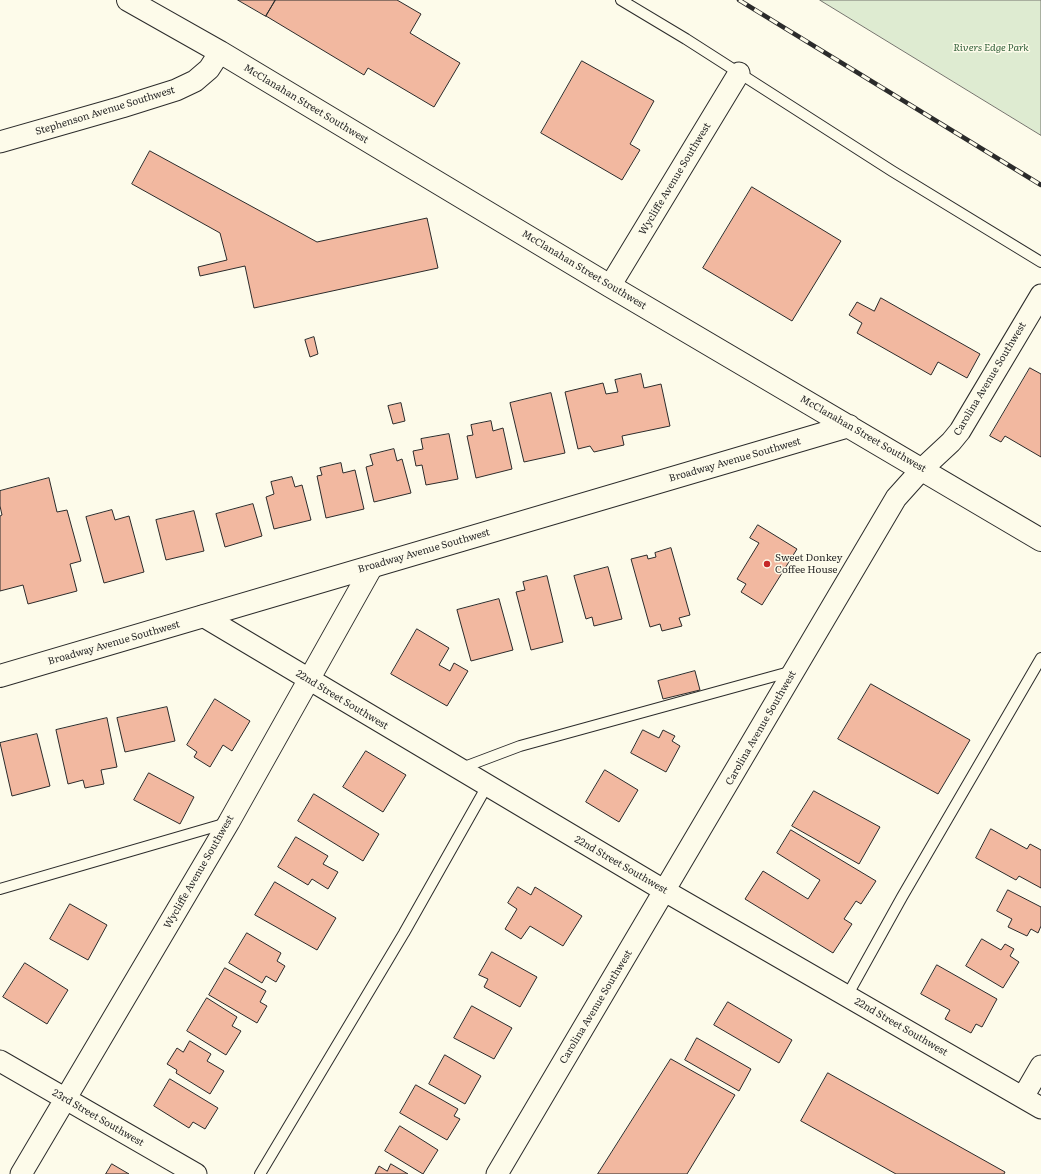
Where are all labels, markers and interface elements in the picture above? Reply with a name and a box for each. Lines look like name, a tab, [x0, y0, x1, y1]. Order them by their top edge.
park label: Rivers Edge Park	[953, 42, 1029, 54]
street label: McClanahan Street Southwest	[241, 62, 371, 146]
street label: Stephenson Avenue Southwest	[34, 84, 176, 138]
street label: Wycliffe Avenue Southwest	[637, 121, 713, 237]
street label: McClanahan Street Southwest	[519, 228, 649, 312]
street label: Carolina Avenue Southwest	[951, 320, 1029, 438]
street label: McClanahan Street Southwest	[798, 393, 928, 475]
street label: Broadway Avenue Southwest	[668, 435, 802, 485]
street label: Broadway Avenue Southwest	[357, 526, 491, 576]
place label: Sweet Donkey Coffee House	[775, 552, 842, 576]
marker: Sweet Donkey Coffee House	[762, 559, 772, 569]
street label: Broadway Avenue Southwest	[47, 618, 181, 668]
street label: 22nd Street Southwest	[294, 668, 390, 732]
street label: Carolina Avenue Southwest	[723, 669, 799, 787]
street label: Wycliffe Avenue Southwest	[162, 813, 236, 931]
street label: 22nd Street Southwest	[572, 833, 670, 897]
street label: Carolina Avenue Southwest	[557, 948, 635, 1066]
street label: 22nd Street Southwest	[852, 995, 950, 1059]
street label: 23rd Street Southwest	[50, 1087, 146, 1149]

